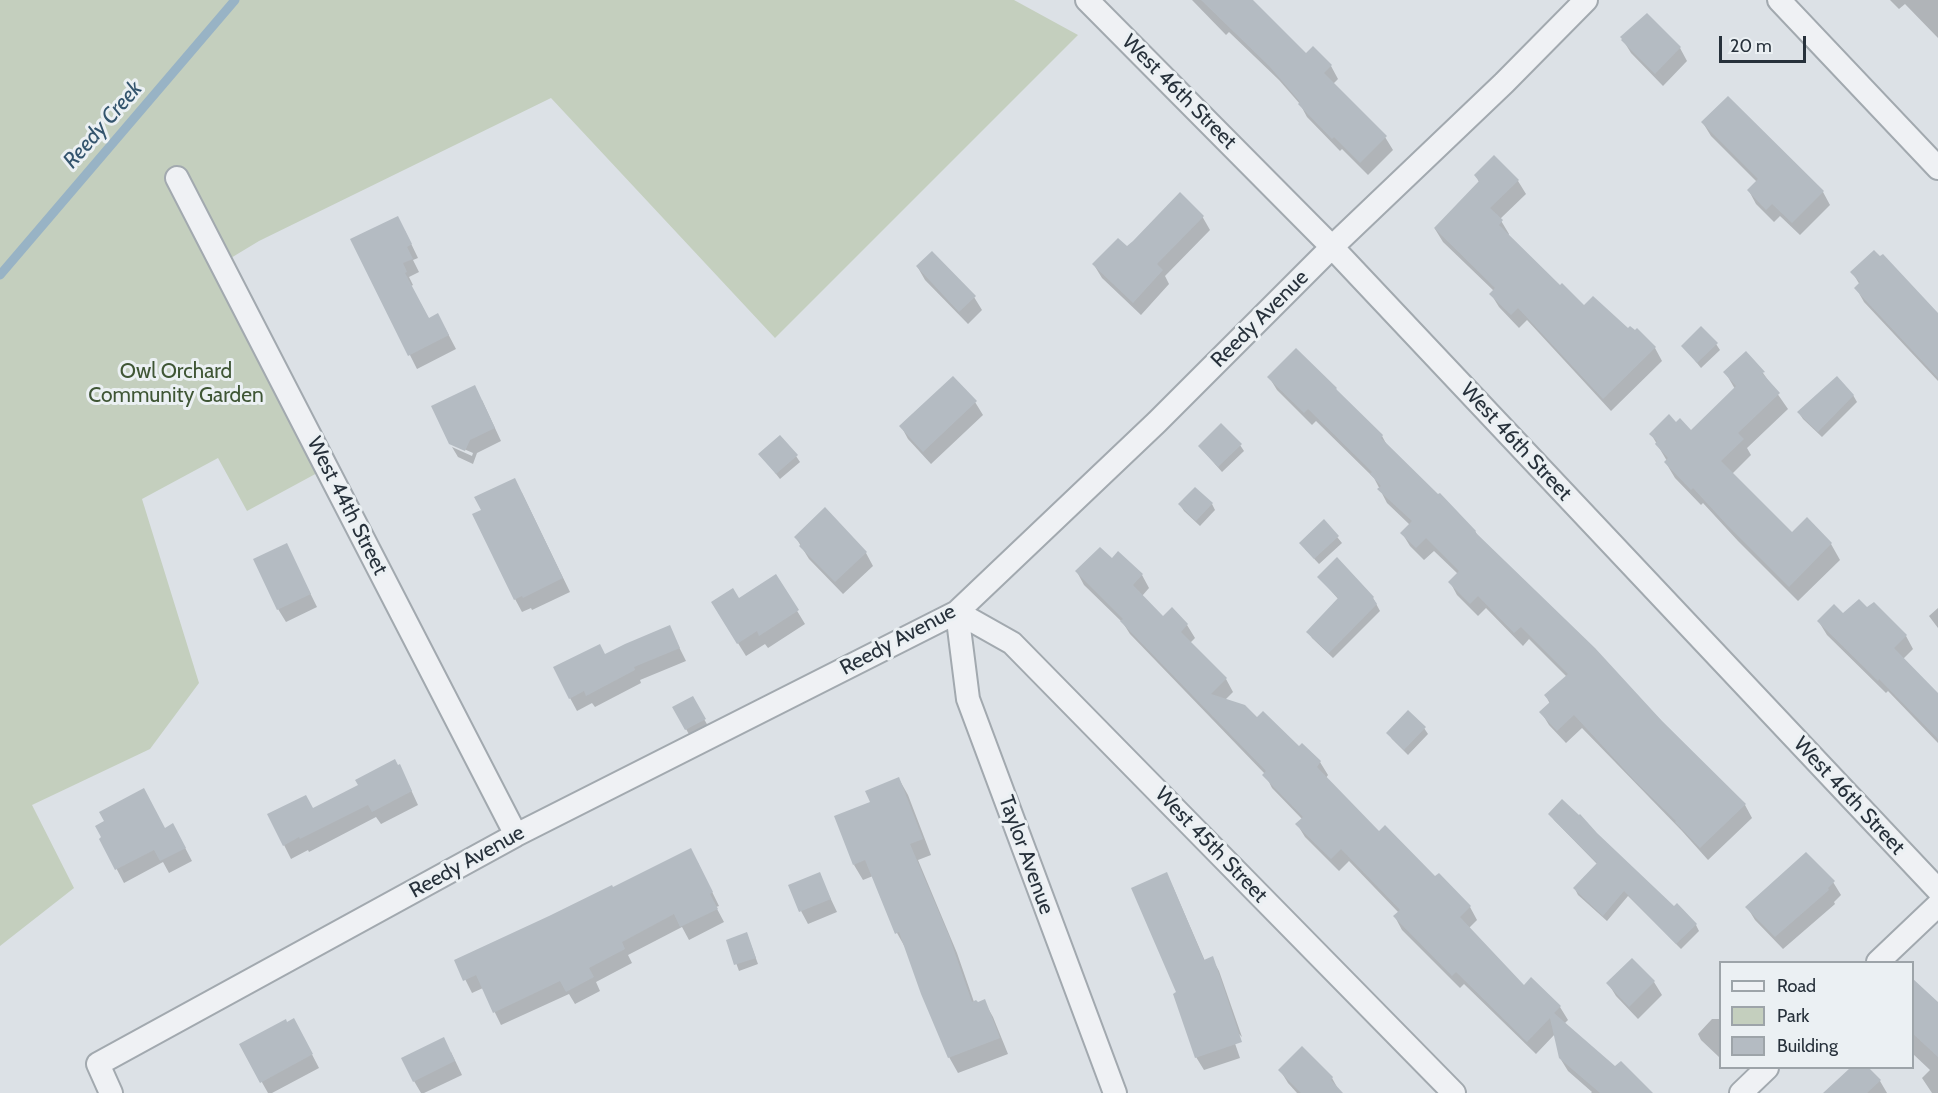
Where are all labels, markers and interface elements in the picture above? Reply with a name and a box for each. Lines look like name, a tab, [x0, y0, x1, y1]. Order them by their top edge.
scale bar	[1722, 24, 1809, 62]
street label: West 46th Street	[1117, 30, 1241, 154]
text: 20 m	[1730, 35, 1772, 57]
water label: Reedy Creek	[58, 76, 148, 174]
street label: Reedy Avenue	[1206, 265, 1314, 373]
park label: Owl Orchard Community Garden	[88, 359, 264, 409]
street label: West 46th Street	[1455, 378, 1577, 506]
street label: West 44th Street	[301, 433, 393, 579]
street label: Reedy Avenue	[836, 599, 960, 681]
street label: West 46th Street	[1788, 732, 1910, 860]
street label: West 45th Street	[1150, 782, 1272, 908]
street label: Taylor Avenue	[993, 792, 1059, 918]
street label: Reedy Avenue	[405, 820, 529, 904]
legend	[1719, 961, 1914, 1069]
text: Road	[1777, 975, 1816, 997]
text: Park	[1777, 1005, 1809, 1027]
text: Building	[1777, 1035, 1838, 1057]

